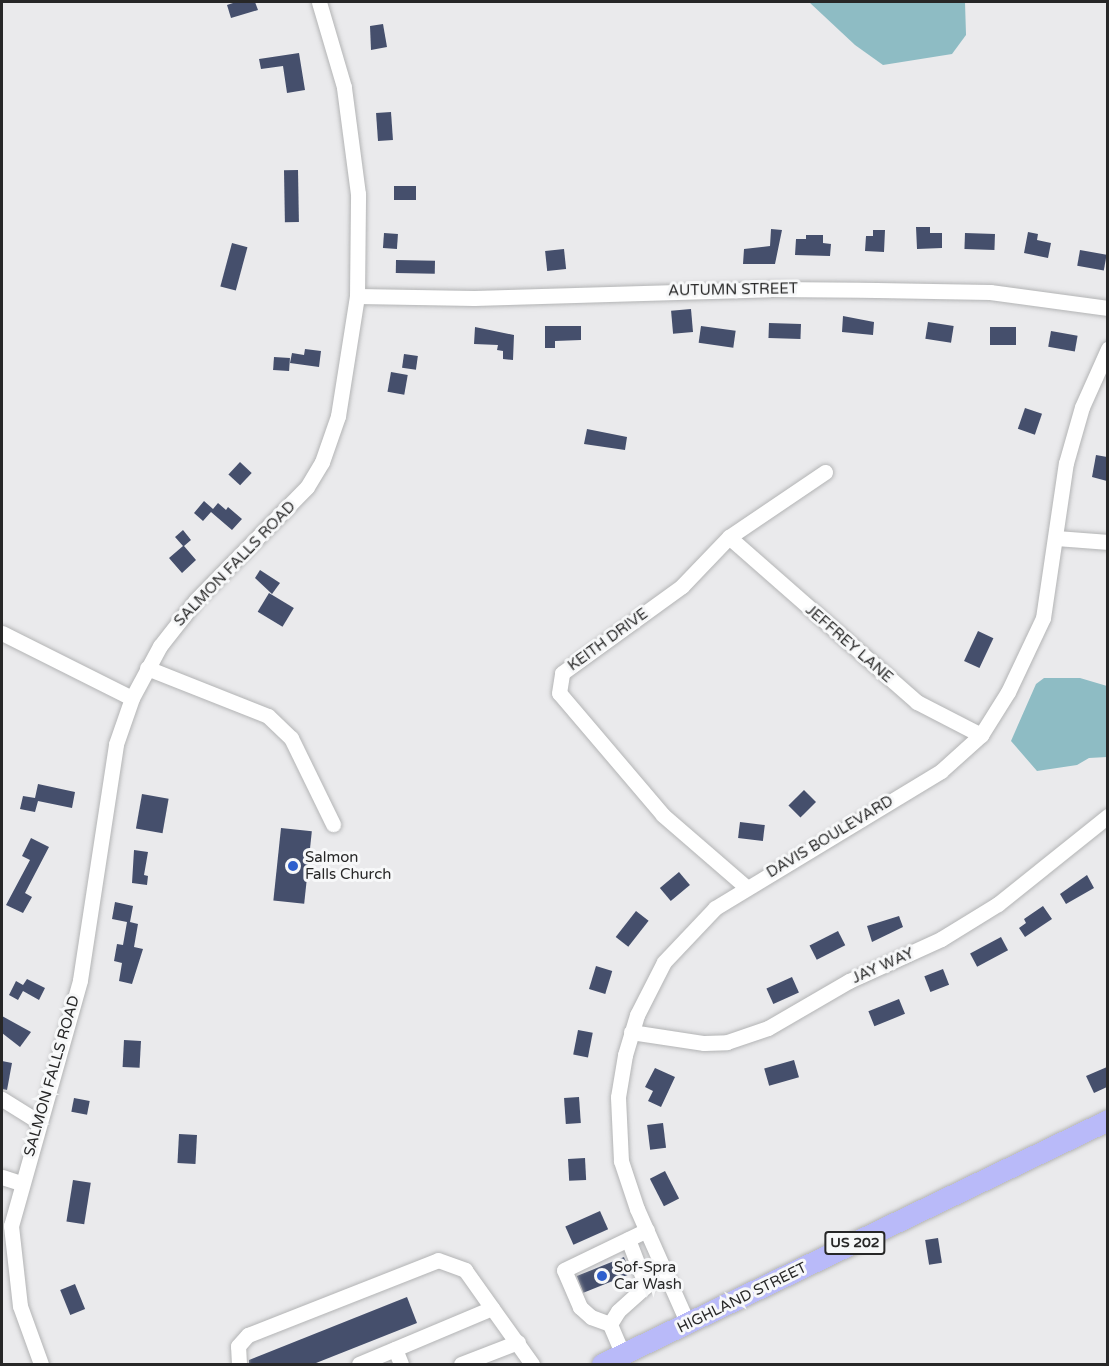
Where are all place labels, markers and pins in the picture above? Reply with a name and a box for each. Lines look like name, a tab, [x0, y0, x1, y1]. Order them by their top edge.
place label: Salmon Falls Church	[305, 848, 391, 883]
marker: Salmon Falls Church	[286, 859, 300, 873]
place label: Sof-Spra Car Wash	[614, 1258, 682, 1293]
marker: Sof-Spra Car Wash	[595, 1269, 609, 1283]

